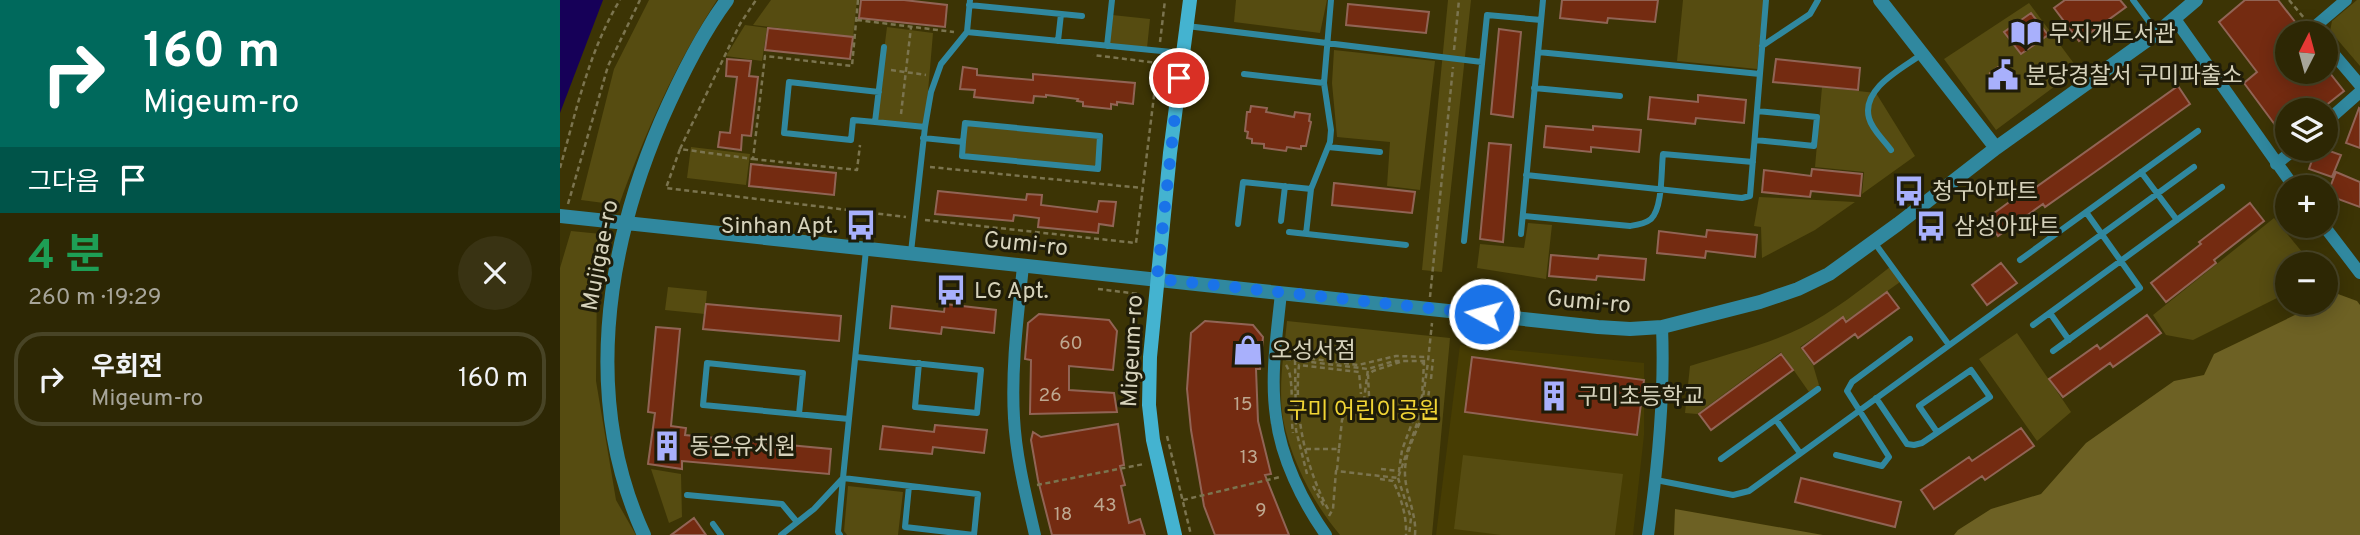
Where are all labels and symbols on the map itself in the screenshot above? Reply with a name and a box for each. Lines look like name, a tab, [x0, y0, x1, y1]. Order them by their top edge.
library icon: 무지개도서관	[2009, 16, 2043, 50]
place label: 무지개도서관	[2049, 21, 2176, 50]
north arrow	[2275, 21, 2338, 84]
pin	[1149, 48, 1209, 108]
public building icon: 분당경찰서 구미파출소	[1986, 58, 2020, 92]
place label: 분당경찰서 구미파출소	[2026, 63, 2243, 92]
bus stop icon: 청구아파트	[1892, 174, 1926, 208]
place label: 청구아파트	[1932, 179, 2038, 208]
street label: Mujigae-ro	[576, 198, 626, 313]
bus stop icon: Sinhan Apt.	[844, 208, 878, 242]
bus stop icon: 삼성아파트	[1914, 209, 1948, 243]
place label: Sinhan Apt.	[721, 213, 838, 242]
place label: 삼성아파트	[1954, 214, 2060, 243]
street label: Gumi-ro	[982, 227, 1069, 264]
bus stop icon: LG Apt.	[934, 273, 968, 307]
position arrow	[1447, 277, 1521, 351]
place label: LG Apt.	[974, 278, 1049, 307]
street label: Gumi-ro	[1545, 285, 1632, 322]
street label: Migeum-ro	[1116, 294, 1151, 408]
house number: 60	[1059, 332, 1083, 356]
shop icon: 오성서점	[1231, 333, 1265, 367]
place label: 오성서점	[1271, 338, 1356, 367]
building icon: 구미초등학교	[1537, 379, 1571, 413]
house number: 26	[1039, 384, 1061, 408]
place label: 구미초등학교	[1577, 384, 1704, 413]
house number: 15	[1234, 393, 1252, 417]
park label: 구미 어린이공원	[1286, 398, 1440, 427]
building icon: 동은유치원	[650, 429, 684, 463]
place label: 동은유치원	[690, 434, 796, 463]
house number: 13	[1240, 446, 1258, 470]
house number: 43	[1093, 494, 1117, 518]
house number: 9	[1255, 499, 1267, 523]
house number: 18	[1054, 503, 1072, 527]

